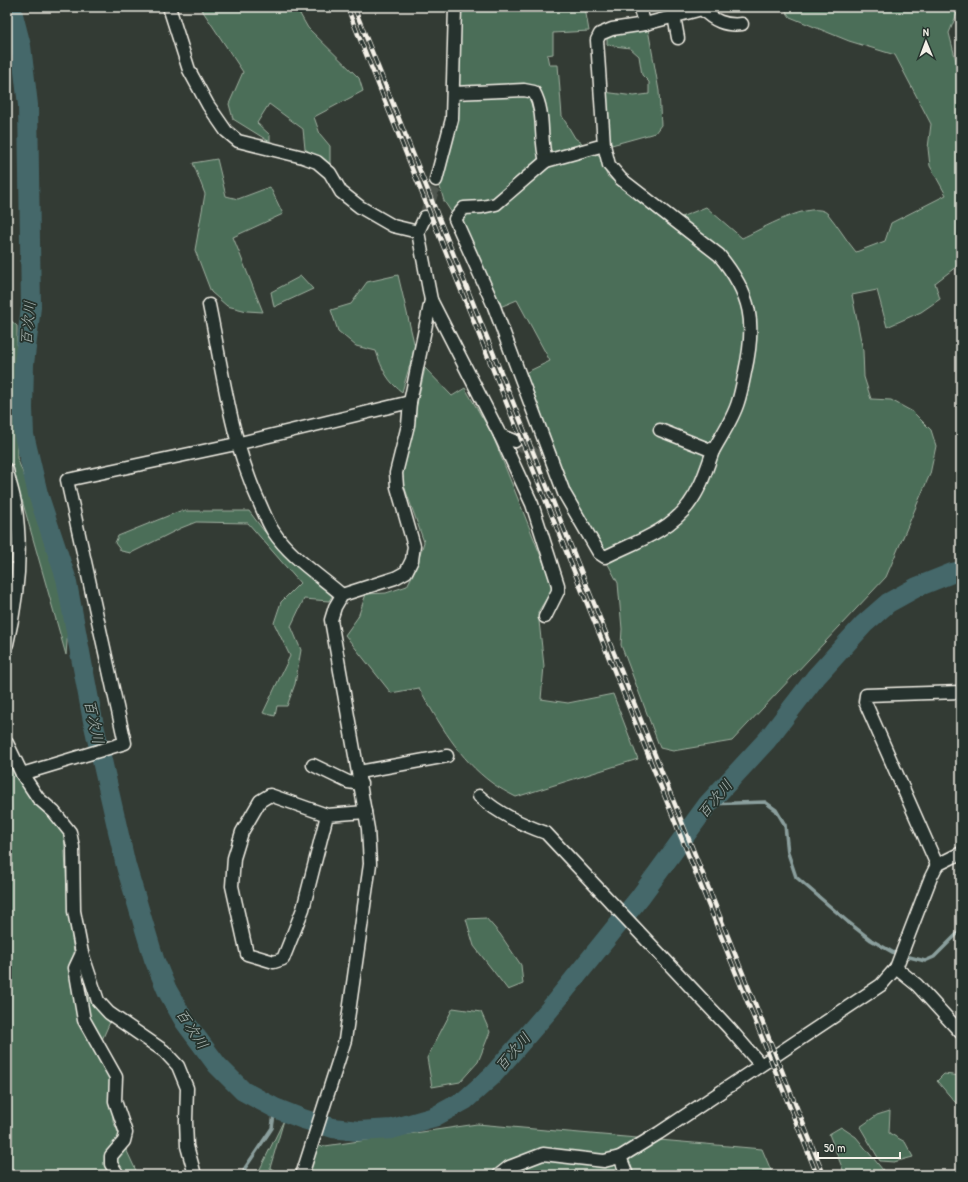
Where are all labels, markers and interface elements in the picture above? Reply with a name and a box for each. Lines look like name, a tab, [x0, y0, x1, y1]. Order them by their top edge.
north arrow	[906, 22, 946, 62]
text: N	[923, 25, 929, 39]
water label: 百次川	[15, 300, 40, 346]
water label: 百次川	[80, 698, 109, 746]
water label: 百次川	[692, 775, 737, 823]
water label: 百次川	[171, 1004, 213, 1053]
water label: 百次川	[490, 1028, 535, 1076]
scale bar	[818, 1134, 900, 1160]
text: 50 m	[824, 1139, 845, 1156]

